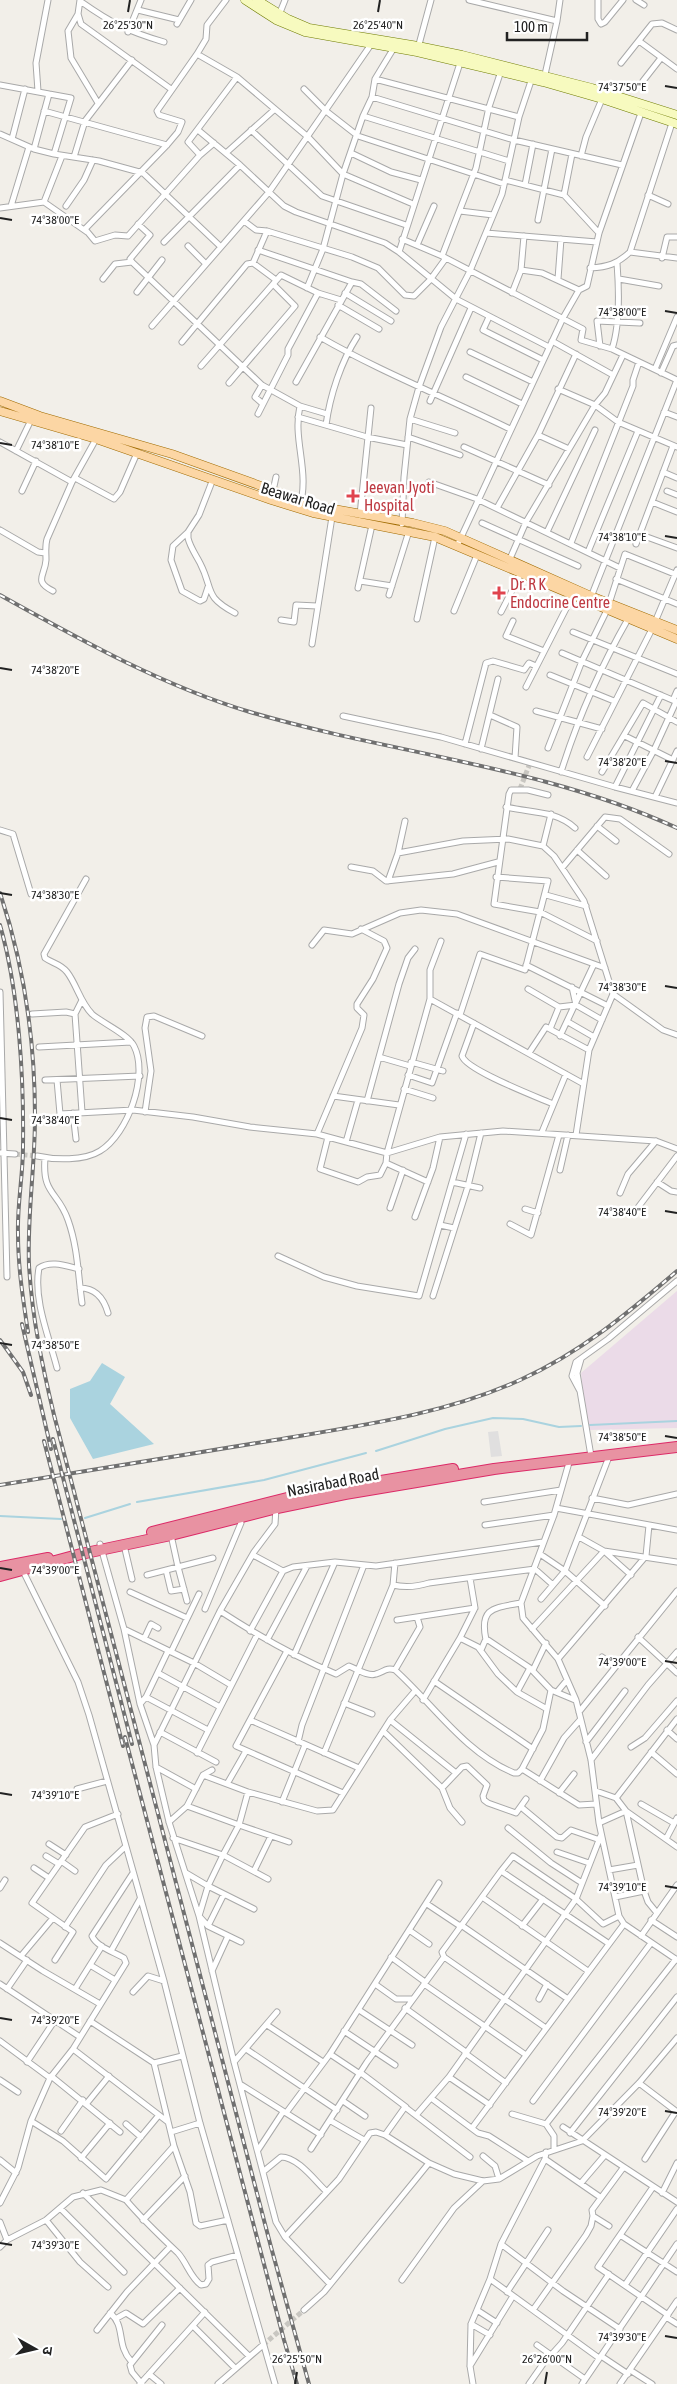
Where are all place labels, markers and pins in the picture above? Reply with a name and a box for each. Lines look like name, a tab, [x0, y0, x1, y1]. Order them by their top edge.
place label: Jeevan Jyoti Hospital	[364, 478, 435, 515]
marker: Jeevan Jyoti Hospital	[346, 489, 360, 503]
place label: Dr. R K Endocrine Centre	[510, 575, 610, 611]
marker: Dr. R K Endocrine Centre	[492, 586, 506, 600]

